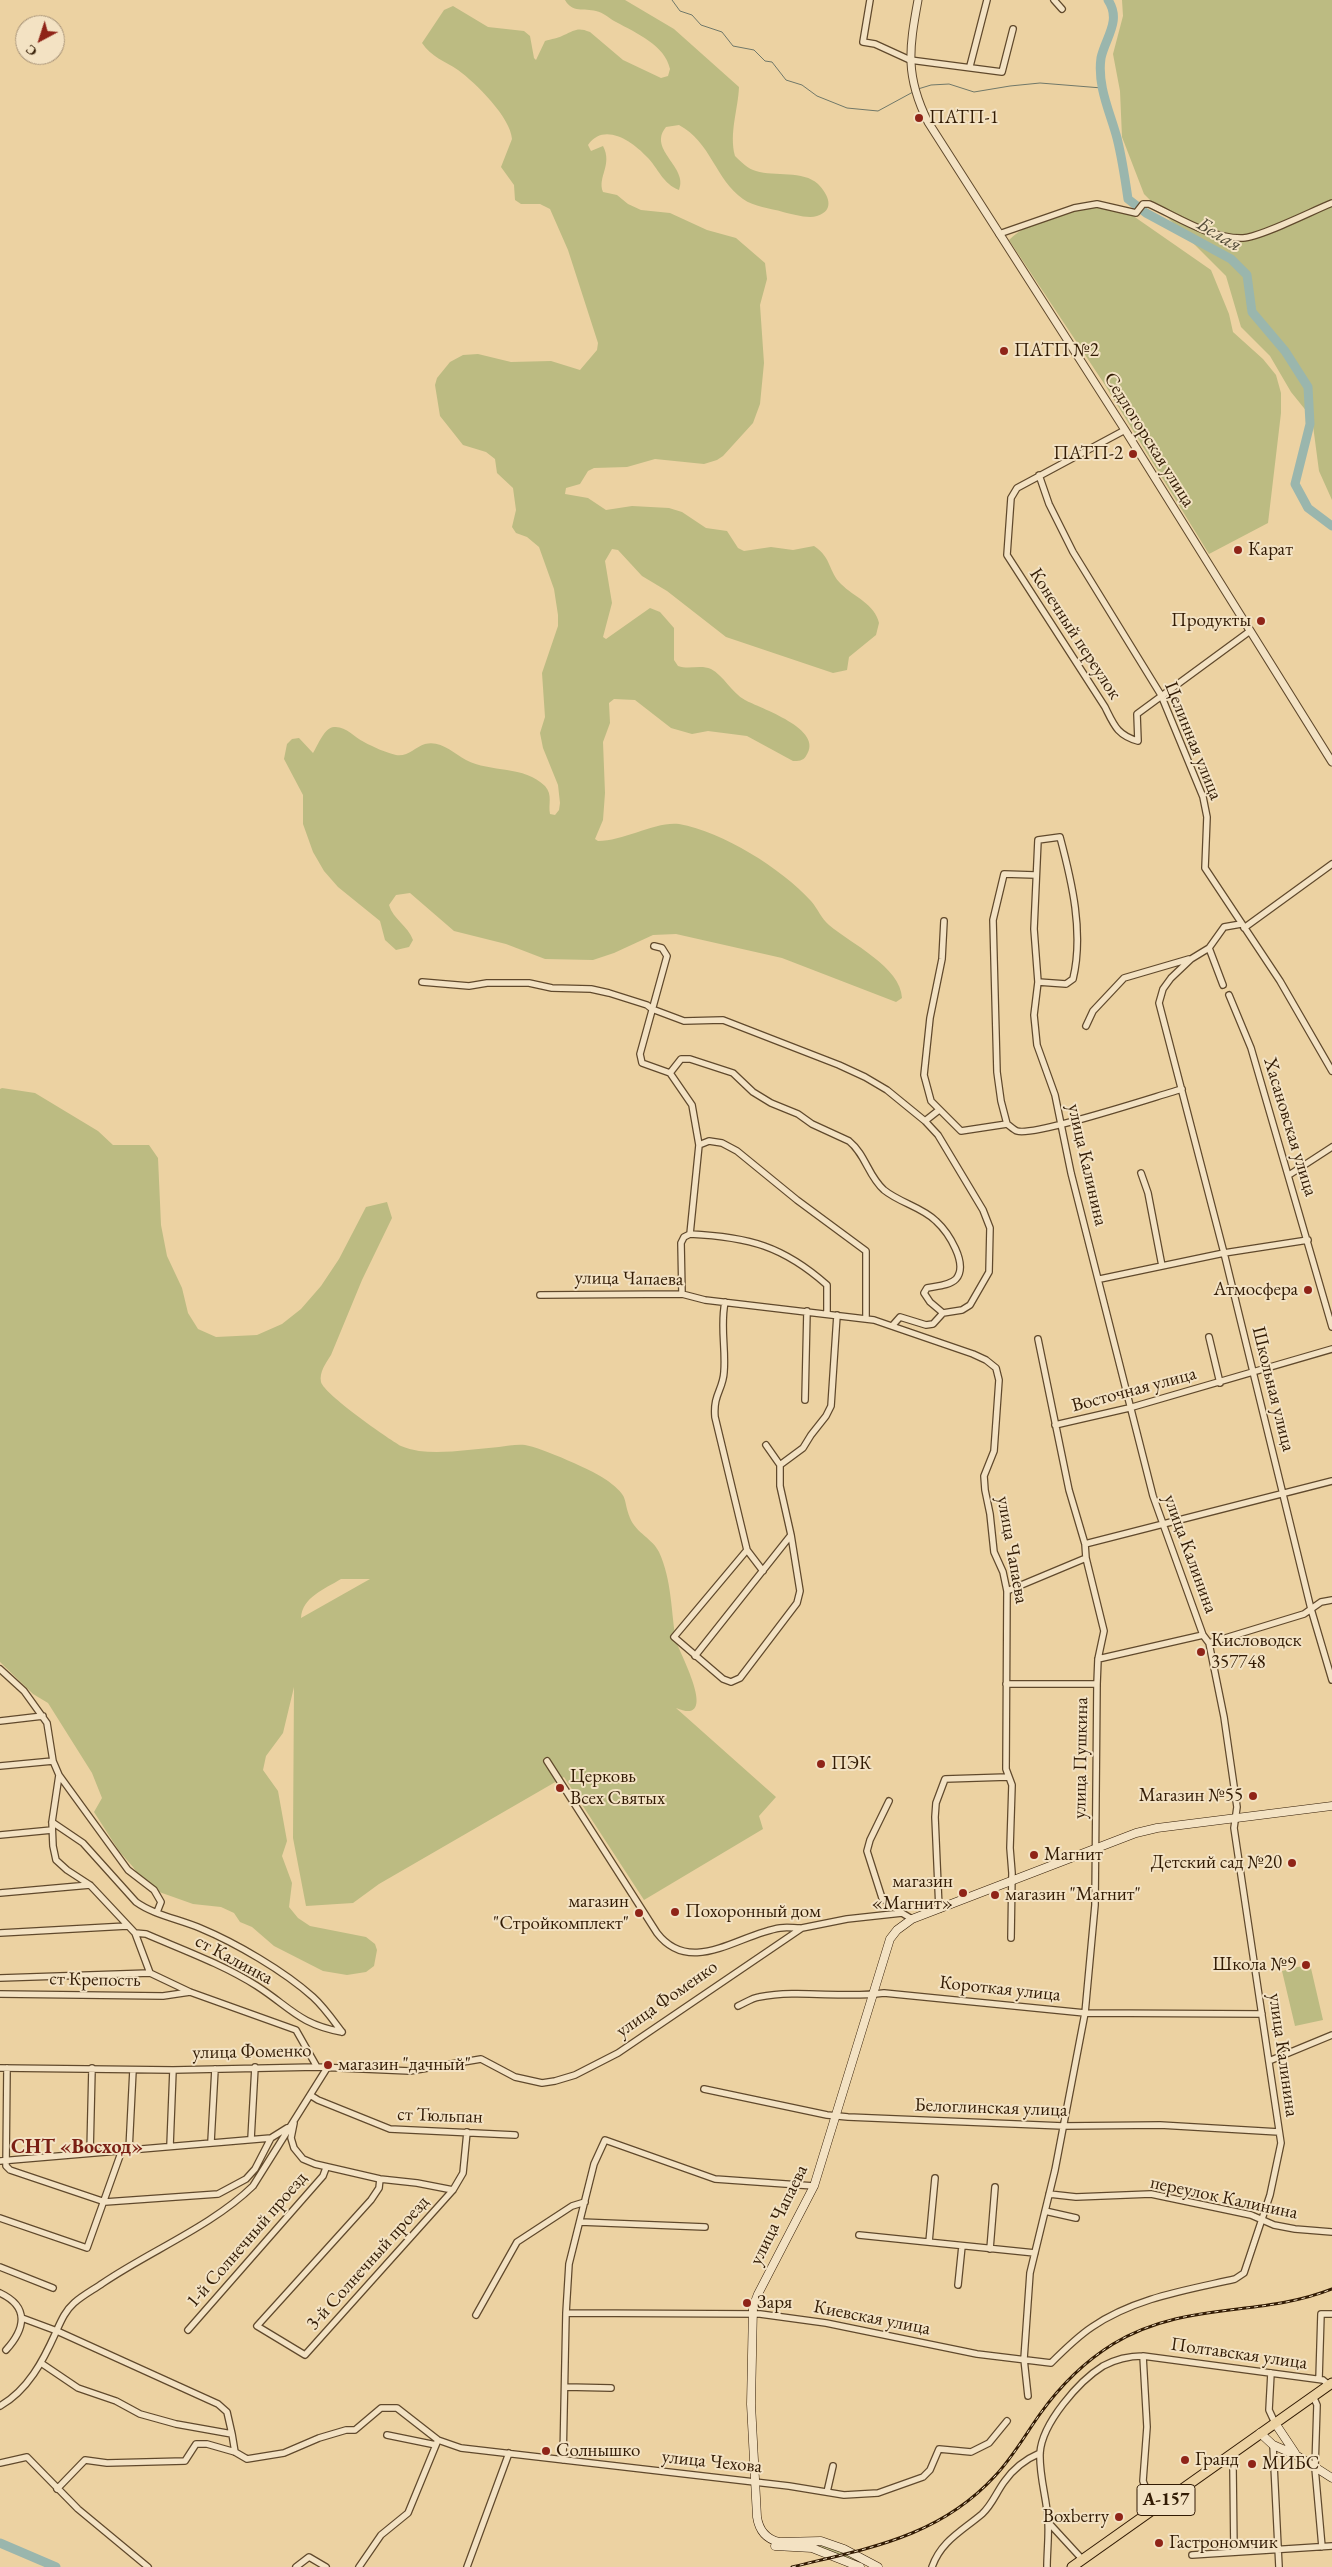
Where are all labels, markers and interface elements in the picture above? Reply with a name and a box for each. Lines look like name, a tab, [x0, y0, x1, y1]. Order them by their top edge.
north arrow	[15, 15, 65, 65]
text: С	[21, 41, 41, 61]
place label: ПАТП-1	[929, 107, 999, 129]
marker: ПАТП-1	[913, 112, 925, 124]
water label: Белая	[1192, 212, 1246, 258]
place label: ПАТП №2	[1014, 340, 1099, 362]
marker: ПАТП №2	[998, 345, 1010, 357]
street label: Седлогорская улица	[1098, 368, 1200, 512]
place label: ПАТП-2	[1053, 443, 1123, 465]
marker: ПАТП-2	[1127, 448, 1139, 460]
place label: Карат	[1248, 539, 1293, 561]
marker: Карат	[1232, 544, 1244, 556]
street label: Конечный переулок	[1024, 564, 1126, 704]
place label: Продукты	[1171, 610, 1251, 632]
marker: Продукты	[1255, 615, 1267, 627]
street label: Целинная улица	[1159, 679, 1227, 803]
street label: Хасановская улица	[1258, 1055, 1322, 1199]
street label: улица Калинина	[1062, 1102, 1112, 1228]
street label: улица Чапаева	[574, 1267, 684, 1291]
place label: Атмосфера	[1214, 1279, 1298, 1301]
marker: Атмосфера	[1302, 1284, 1314, 1296]
street label: Школьная улица	[1246, 1324, 1300, 1454]
street label: Восточная улица	[1069, 1362, 1199, 1418]
street label: улица Калинина	[1158, 1491, 1222, 1617]
street label: улица Чапаева	[991, 1494, 1033, 1606]
place label: Кисловодск 357748	[1211, 1630, 1302, 1674]
marker: Кисловодск 357748	[1195, 1646, 1207, 1658]
street label: улица Пушкина	[1069, 1697, 1093, 1819]
place label: ПЭК	[831, 1753, 872, 1775]
marker: ПЭК	[815, 1758, 827, 1770]
place label: Церковь Всех Святых	[570, 1766, 665, 1810]
marker: Церковь Всех Святых	[554, 1782, 566, 1794]
place label: Магазин №55	[1139, 1785, 1243, 1807]
marker: Магазин №55	[1247, 1790, 1259, 1802]
place label: Магнит	[1044, 1844, 1103, 1866]
marker: Магнит	[1028, 1849, 1040, 1861]
place label: Детский сад №20	[1151, 1852, 1282, 1874]
marker: Детский сад №20	[1286, 1857, 1298, 1869]
place label: магазин «Магнит»	[872, 1871, 953, 1915]
place label: магазин "Магнит"	[1005, 1884, 1141, 1906]
marker: магазин «Магнит»	[957, 1887, 969, 1899]
marker: магазин "Магнит"	[989, 1889, 1001, 1901]
place label: магазин "Стройкомплект"	[493, 1891, 629, 1935]
place label: Похоронный дом	[685, 1901, 821, 1923]
marker: Похоронный дом	[669, 1906, 681, 1918]
marker: магазин "Стройкомплект"	[633, 1907, 645, 1919]
street label: ст Калинка	[191, 1930, 277, 1990]
place label: Школа №9	[1213, 1954, 1296, 1976]
street label: улица Фоменко	[612, 1955, 722, 2043]
marker: Школа №9	[1300, 1959, 1312, 1971]
street label: ст Крепость	[49, 1968, 141, 1992]
street label: Короткая улица	[938, 1971, 1062, 2007]
street label: улица Калинина	[1263, 1992, 1303, 2118]
street label: улица Фоменко	[192, 2040, 312, 2064]
place label: магазин "дачный"	[338, 2054, 471, 2076]
marker: магазин "дачный"	[322, 2059, 334, 2071]
street label: Белоглинская улица	[914, 2094, 1068, 2122]
street label: ст Тюльпан	[397, 2103, 483, 2129]
district label: СНТ «Восход»	[11, 2136, 143, 2160]
street label: улица Чапаева	[745, 2161, 813, 2269]
street label: 1-й Солнечный проезд	[182, 2167, 312, 2313]
street label: переулок Калинина	[1148, 2171, 1300, 2225]
street label: 3-й Солнечный проезд	[302, 2191, 434, 2335]
place label: Заря	[757, 2292, 792, 2314]
street label: Киевская улица	[812, 2296, 932, 2340]
marker: Заря	[741, 2297, 753, 2309]
street label: Полтавская улица	[1169, 2333, 1309, 2375]
place label: Солнышко	[556, 2440, 640, 2462]
marker: Солнышко	[540, 2445, 552, 2457]
street label: улица Чехова	[661, 2445, 763, 2479]
place label: Гранд	[1195, 2449, 1239, 2471]
place label: МИБС	[1262, 2453, 1319, 2475]
marker: Гранд	[1179, 2454, 1191, 2466]
marker: МИБС	[1246, 2458, 1258, 2470]
road number: А-157	[1137, 2484, 1195, 2516]
place label: Boxberry	[1043, 2506, 1109, 2528]
marker: Boxberry	[1113, 2511, 1125, 2523]
place label: Гастрономчик	[1169, 2532, 1278, 2554]
marker: Гастрономчик	[1153, 2537, 1165, 2549]

